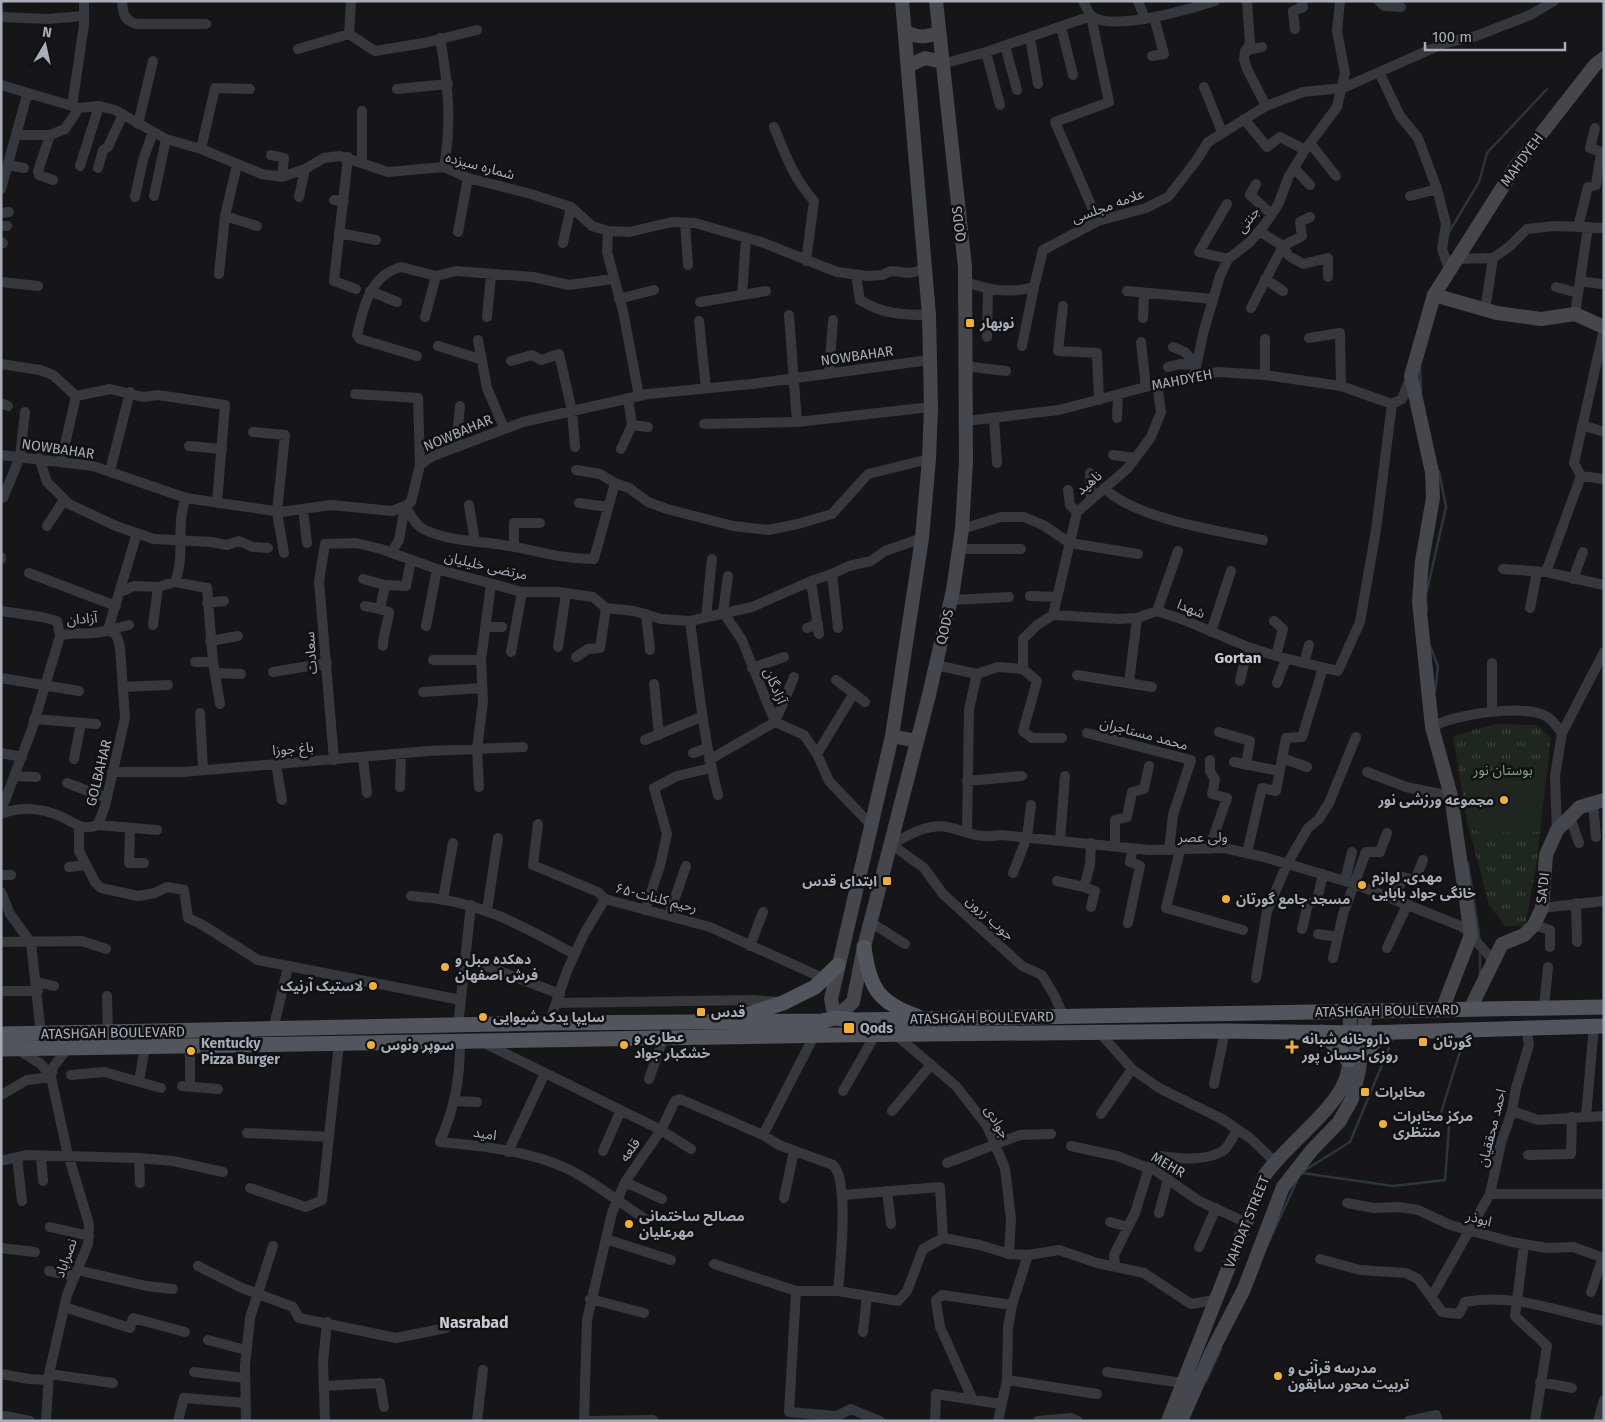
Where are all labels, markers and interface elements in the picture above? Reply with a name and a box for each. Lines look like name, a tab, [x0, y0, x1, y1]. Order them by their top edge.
north arrow	[20, 20, 70, 70]
scale bar	[1425, 20, 1565, 52]
text: N	[41, 24, 53, 42]
text: 100 m	[1432, 28, 1472, 46]
street label: MAHDYEH	[1497, 130, 1547, 190]
street label: شماره سیزده	[444, 149, 516, 183]
street label: علامه مجلسی	[1069, 185, 1147, 227]
street label: جنتی	[1233, 203, 1263, 237]
street label: QODS	[948, 205, 970, 243]
place label: نوبهار	[979, 315, 1014, 332]
marker: نوبهار	[964, 317, 976, 329]
street label: NOWBAHAR	[820, 342, 895, 370]
street label: MAHDYEH	[1150, 366, 1214, 394]
street label: NOWBAHAR	[421, 411, 496, 455]
street label: NOWBAHAR	[21, 435, 96, 463]
street label: ناهید	[1073, 467, 1106, 499]
street label: مرتضی خلیلیان	[443, 548, 529, 584]
street label: شهدا	[1174, 596, 1208, 622]
street label: QODS	[933, 607, 957, 646]
street label: آزادان	[66, 609, 99, 629]
street label: سعادت	[301, 631, 321, 675]
district label: Gortan	[1215, 649, 1261, 667]
street label: آزادگان	[760, 665, 791, 707]
street label: محمد مستاجران	[1098, 714, 1190, 754]
street label: GOLBAHAR	[83, 737, 116, 808]
street label: باغ جوزا	[272, 739, 315, 761]
park label: بوستان نور	[1472, 762, 1533, 779]
place label: مجموعه ورزشی نور	[1377, 792, 1494, 809]
marker: مجموعه ورزشی نور	[1498, 794, 1510, 806]
street label: ولی عصر	[1177, 829, 1228, 846]
place label: مهدی. لوازم خانگی جواد بابایی	[1372, 869, 1476, 902]
street label: SA'DI	[1533, 872, 1553, 904]
place label: ابتدای قدس	[802, 873, 877, 890]
marker: ابتدای قدس	[881, 875, 893, 887]
marker: مهدی. لوازم خانگی جواد بابایی	[1356, 879, 1368, 891]
street label: ۶۵-رحیم کلنات	[613, 880, 699, 918]
place label: مسجد جامع گورتان	[1236, 891, 1350, 909]
street label: جوب زرون	[963, 892, 1017, 944]
marker: مسجد جامع گورتان	[1220, 893, 1232, 905]
place label: دهکده مبل و فرش اصفهان	[455, 951, 538, 984]
marker: دهکده مبل و فرش اصفهان	[439, 961, 451, 973]
place label: لاستیک آرنیک	[280, 977, 363, 995]
marker: لاستیک آرنیک	[367, 980, 379, 992]
street label: ATASHGAH BOULEVARD	[1315, 1001, 1459, 1021]
place label: قدس	[711, 1004, 745, 1021]
marker: قدس	[695, 1006, 707, 1018]
street label: ATASHGAH BOULEVARD	[910, 1008, 1054, 1028]
place label: سایپا یدک شیوایی	[493, 1009, 605, 1026]
marker: سایپا یدک شیوایی	[477, 1011, 489, 1023]
place label: Qods	[860, 1020, 893, 1037]
marker: Qods	[842, 1021, 856, 1035]
street label: ATASHGAH BOULEVARD	[41, 1023, 185, 1043]
place label: عطاری و خشکبار جواد	[634, 1029, 710, 1062]
place label: داروخانه شبانه روزی احسان پور	[1301, 1031, 1398, 1064]
place label: گورتان	[1433, 1034, 1472, 1051]
place label: Kentucky Pizza Burger	[201, 1035, 280, 1068]
marker: گورتان	[1417, 1036, 1429, 1048]
place label: سوپر ونوس	[381, 1037, 454, 1054]
marker: سوپر ونوس	[365, 1039, 377, 1051]
marker: عطاری و خشکبار جواد	[618, 1039, 630, 1051]
marker: داروخانه شبانه روزی احسان پور	[1286, 1041, 1298, 1053]
marker: Kentucky Pizza Burger	[185, 1045, 197, 1057]
place label: مخابرات	[1375, 1084, 1425, 1101]
marker: مخابرات	[1359, 1086, 1371, 1098]
street label: احمد محققیان	[1474, 1087, 1510, 1169]
street label: جوادی	[981, 1102, 1013, 1142]
place label: مرکز مخابرات منتظری	[1393, 1108, 1473, 1141]
marker: مرکز مخابرات منتظری	[1377, 1118, 1389, 1130]
street label: امید	[472, 1124, 498, 1144]
street label: قلعه	[616, 1135, 644, 1165]
street label: MEHR	[1148, 1149, 1188, 1182]
street label: VAHDAT STREET	[1221, 1173, 1273, 1270]
street label: ابوذر	[1464, 1207, 1494, 1231]
place label: مصالح ساختمانی مهرعلیان	[639, 1208, 745, 1241]
marker: مصالح ساختمانی مهرعلیان	[623, 1218, 635, 1230]
street label: نصراباد	[51, 1236, 81, 1280]
district label: Nasrabad	[439, 1313, 509, 1332]
place label: مدرسه قرآنی و تربیت محور سابقون	[1288, 1359, 1409, 1393]
marker: مدرسه قرآنی و تربیت محور سابقون	[1272, 1370, 1284, 1382]

